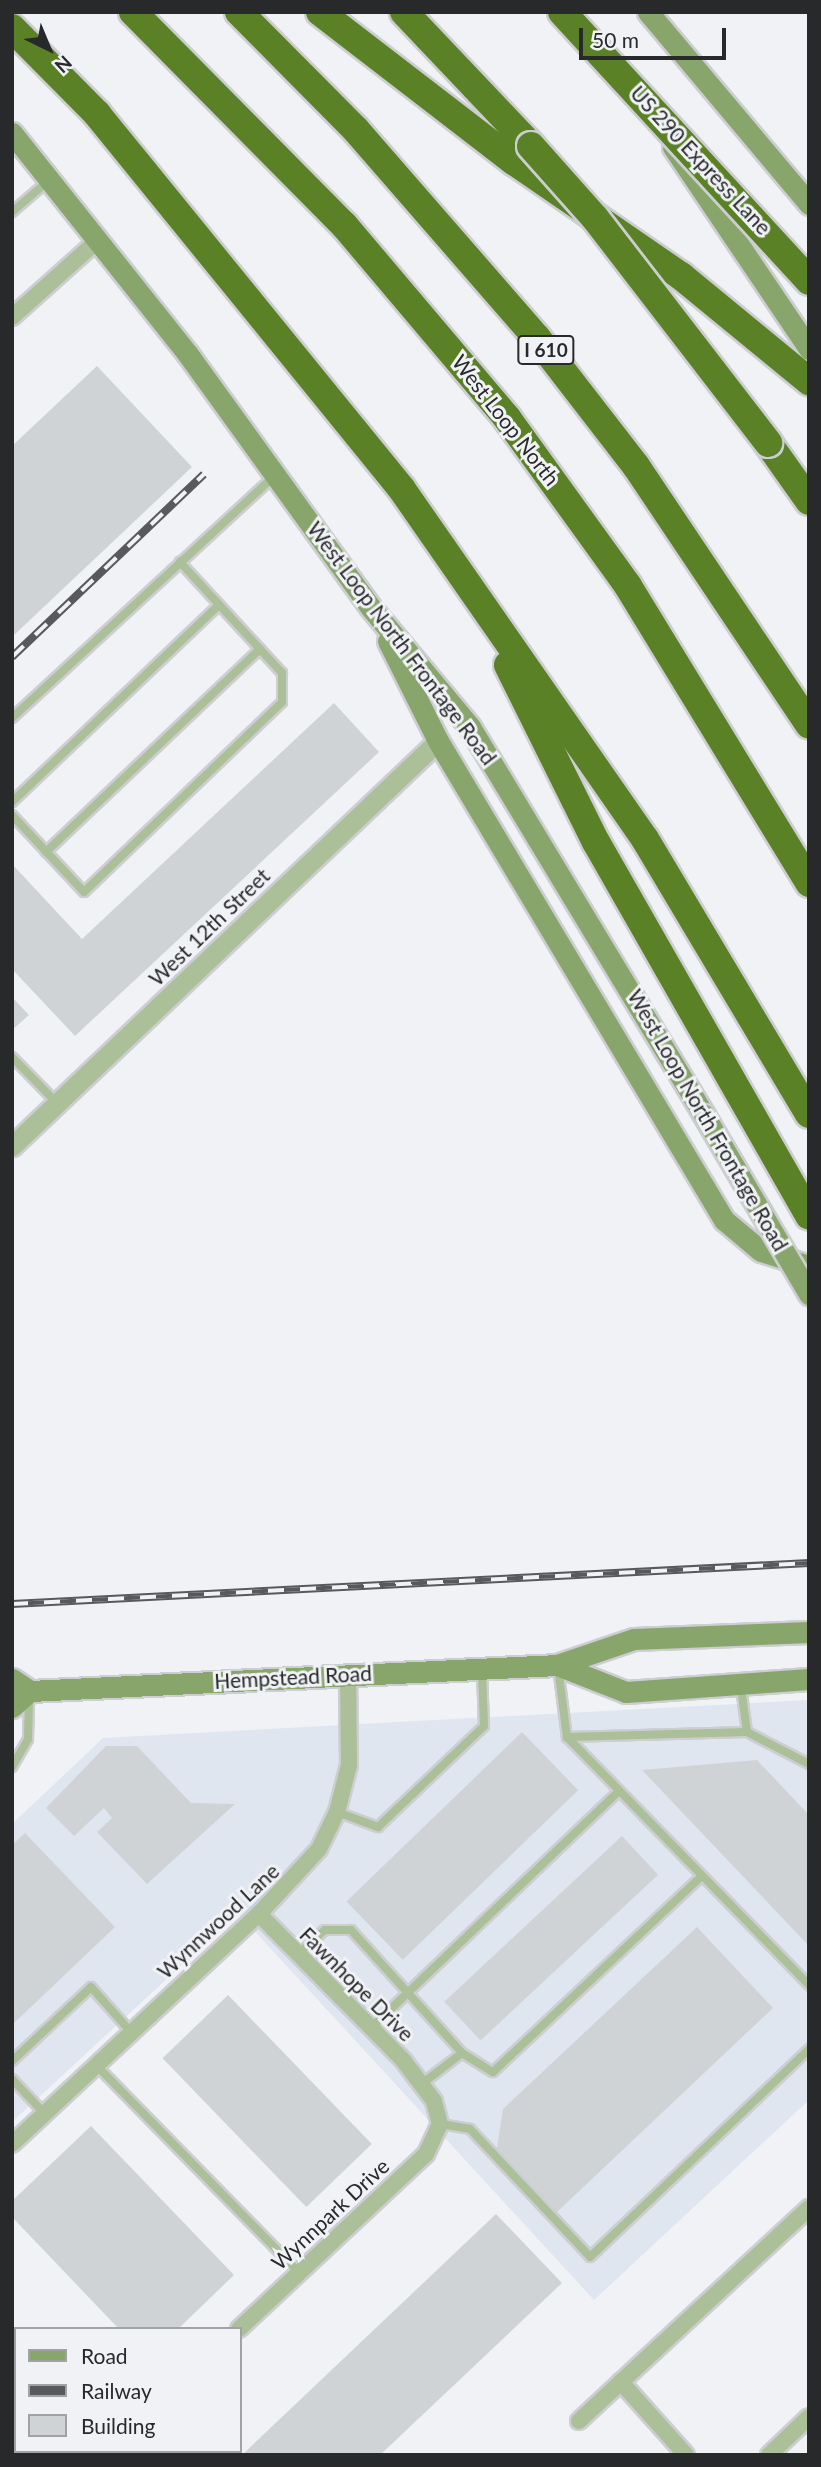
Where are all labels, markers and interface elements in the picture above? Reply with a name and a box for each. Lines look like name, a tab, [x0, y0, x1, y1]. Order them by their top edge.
north arrow	[14, 14, 84, 84]
scale bar	[583, 14, 730, 58]
text: 50 m	[592, 27, 639, 52]
text: N	[50, 51, 77, 78]
street label: US 290 Express Lane	[626, 80, 776, 240]
road number: I 610	[516, 334, 576, 366]
street label: West Loop North	[447, 350, 565, 490]
street label: West Loop North Frontage Road	[302, 516, 502, 770]
street label: West 12th Street	[143, 863, 275, 991]
street label: West Loop North Frontage Road	[623, 985, 793, 1255]
street label: Hempstead Road	[214, 1660, 372, 1694]
street label: Wynnwood Lane	[152, 1858, 284, 1984]
street label: Fawnhope Drive	[295, 1922, 419, 2046]
street label: Wynnpark Drive	[266, 2153, 394, 2275]
legend	[14, 2327, 242, 2453]
text: Road	[81, 2343, 128, 2368]
text: Railway	[81, 2378, 152, 2403]
text: Building	[81, 2413, 156, 2438]

